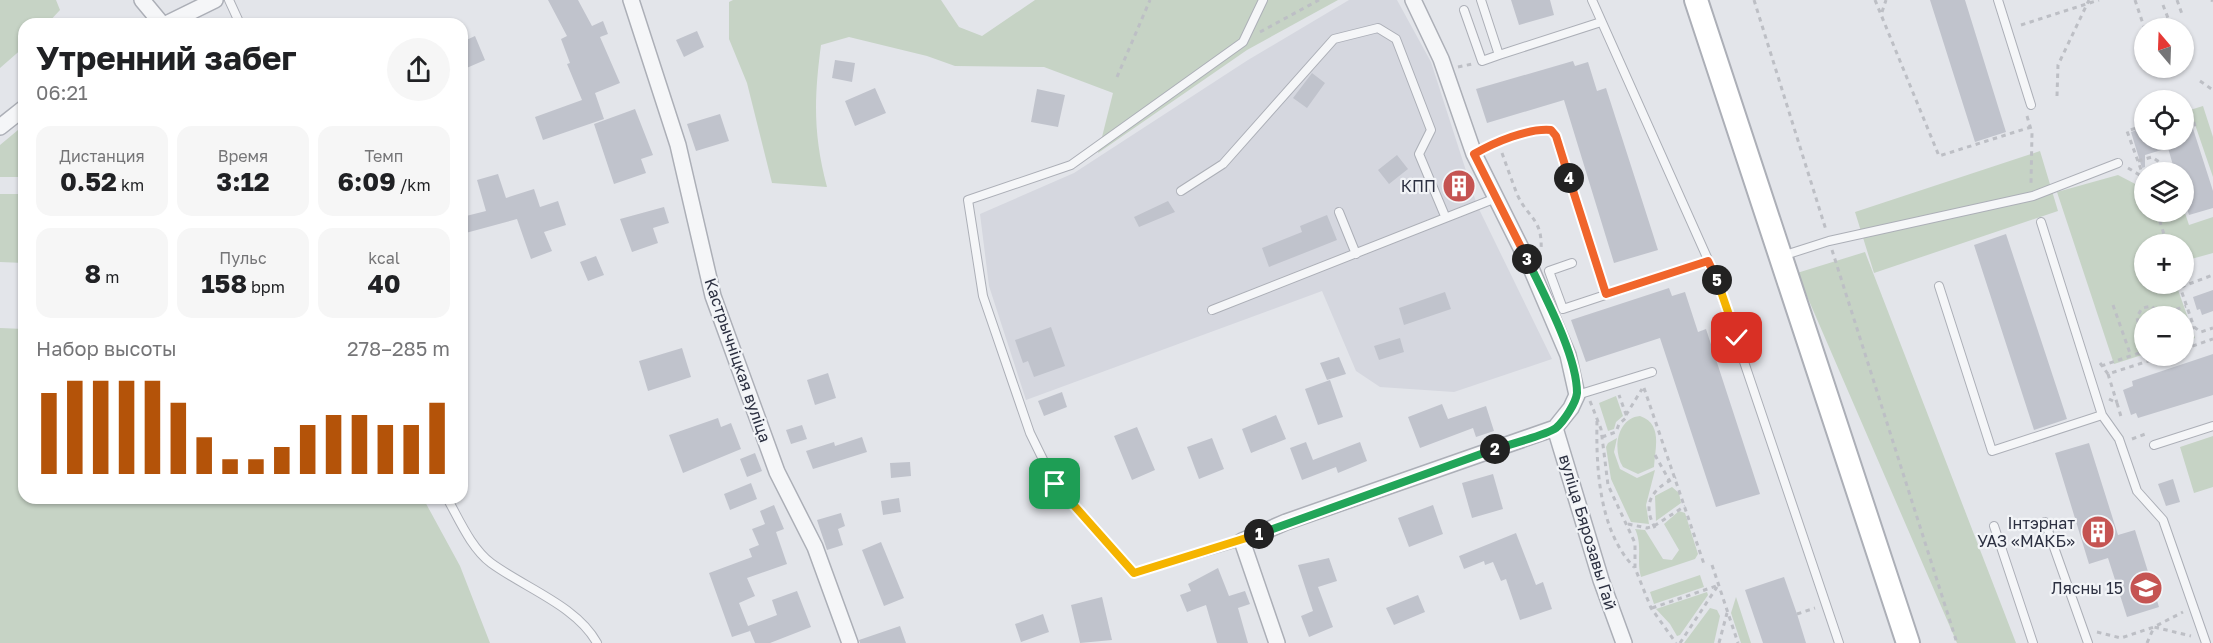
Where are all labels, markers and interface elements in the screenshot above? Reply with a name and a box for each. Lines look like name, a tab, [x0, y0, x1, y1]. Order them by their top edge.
north arrow	[2134, 18, 2194, 78]
map controls	[2134, 18, 2194, 366]
text: Утренний забег	[36, 38, 297, 77]
button: share	[387, 38, 450, 101]
text: 06:21	[36, 80, 88, 104]
button: locate	[2134, 90, 2194, 150]
text: Дистанция	[59, 146, 145, 166]
text: Время	[218, 146, 268, 166]
text: Темп	[365, 146, 403, 166]
button: layers	[2134, 162, 2194, 222]
pin: 4	[1554, 163, 1584, 193]
text: 0.52	[60, 166, 117, 197]
text: 3:12	[216, 166, 270, 197]
text: 6:09	[337, 166, 396, 197]
building icon: КПП	[1441, 168, 1477, 204]
text: 4	[1564, 168, 1574, 188]
text: km	[117, 175, 144, 195]
text: /km	[396, 175, 431, 195]
place label: КПП	[1401, 176, 1436, 196]
button: +	[2134, 234, 2194, 294]
pin: 3	[1512, 244, 1542, 274]
text: Пульс	[219, 248, 267, 268]
text: kcal	[368, 248, 400, 268]
text: 3	[1522, 249, 1532, 269]
text: 8	[85, 258, 101, 289]
pin: 5	[1702, 265, 1732, 295]
text: m	[101, 267, 119, 287]
text: 158	[201, 268, 247, 299]
text: 40	[367, 268, 401, 299]
text: 5	[1712, 270, 1722, 290]
street label: Кастрычніцкая вуліца	[700, 275, 776, 445]
text: bpm	[247, 277, 285, 297]
button: −	[2134, 306, 2194, 366]
pin	[1711, 312, 1762, 363]
icon: check	[1720, 321, 1753, 354]
text: Набор высоты	[36, 336, 177, 360]
text: 278–285 m	[347, 336, 450, 360]
pin: 2	[1480, 434, 1510, 464]
text: 2	[1490, 439, 1500, 459]
street label: вуліца Бярозавы Гай	[1555, 452, 1621, 612]
pin	[1029, 458, 1080, 509]
icon: arrive	[1038, 467, 1071, 500]
place label: Інтэрнат УАЗ «МАКБ»	[1977, 513, 2075, 551]
building icon: Інтэрнат УАЗ «МАКБ»	[2080, 514, 2116, 550]
pin: 1	[1244, 519, 1274, 549]
text: 1	[1255, 524, 1263, 544]
school or university icon: Лясны 15	[2128, 570, 2164, 606]
place label: Лясны 15	[2051, 578, 2123, 598]

